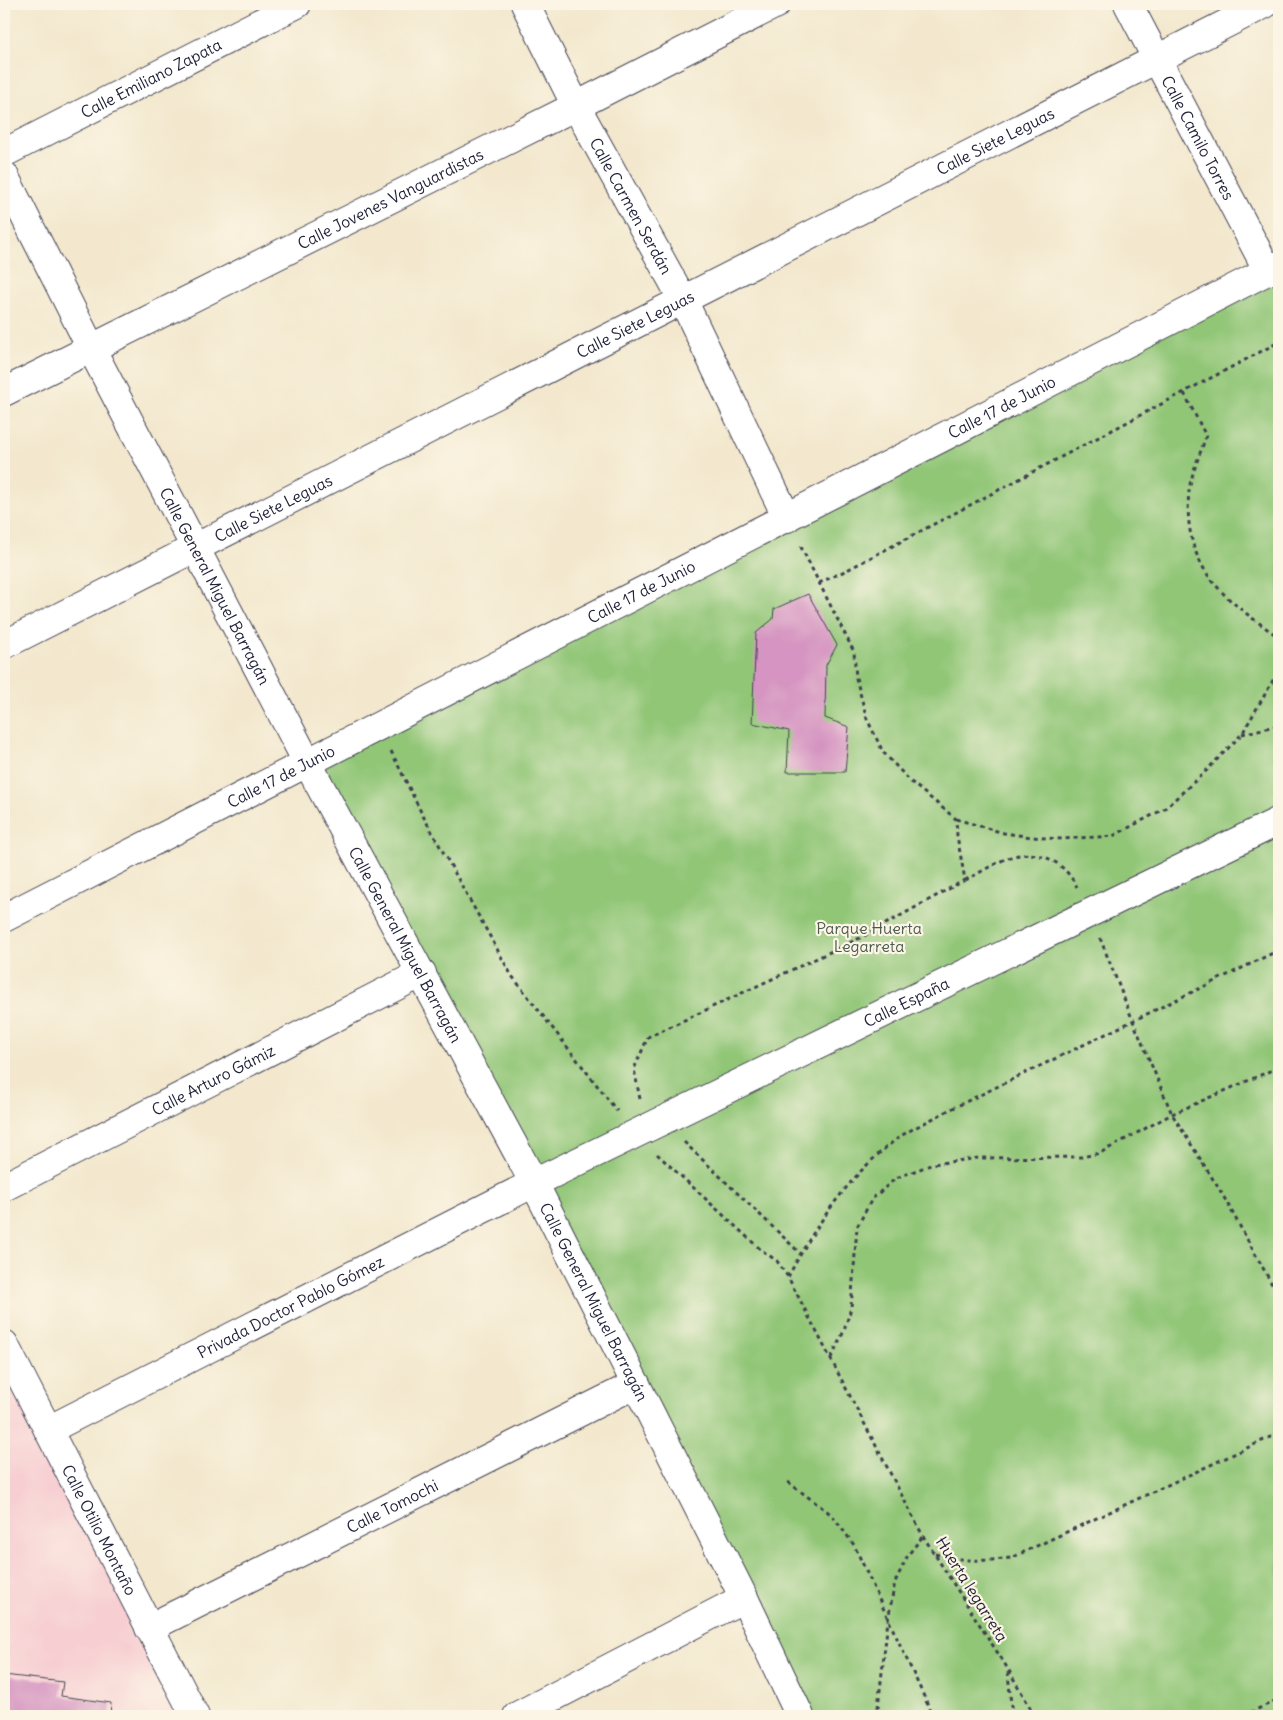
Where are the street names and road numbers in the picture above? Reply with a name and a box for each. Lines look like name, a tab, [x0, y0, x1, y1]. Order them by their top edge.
street label: Calle Emiliano Zapata	[77, 34, 225, 122]
street label: Calle Camilo Torres	[1157, 72, 1239, 203]
street label: Calle Siete Leguas	[933, 103, 1058, 179]
street label: Calle Carmen Serdán	[585, 134, 677, 277]
street label: Calle Jovenes Vanguardistas	[294, 144, 487, 254]
street label: Calle Siete Leguas	[573, 286, 697, 362]
street label: Calle 17 de Junio	[945, 371, 1059, 443]
street label: Calle Siete Leguas	[211, 470, 335, 546]
street label: Calle General Miguel Barragán	[155, 484, 275, 688]
street label: Calle 17 de Junio	[584, 556, 698, 627]
street label: Calle 17 de Junio	[224, 740, 338, 812]
street label: Calle General Miguel Barragán	[344, 843, 466, 1046]
street label: Calle España	[860, 973, 952, 1031]
street label: Calle Arturo Gámiz	[148, 1040, 279, 1120]
street label: Calle General Miguel Barragán	[536, 1199, 653, 1404]
street label: Privada Doctor Pablo Gómez	[194, 1251, 387, 1362]
street label: Calle Otilio Montaño	[58, 1461, 141, 1599]
street label: Calle Tomochi	[343, 1475, 441, 1537]
street label: Huerta legarreta	[932, 1533, 1012, 1645]

